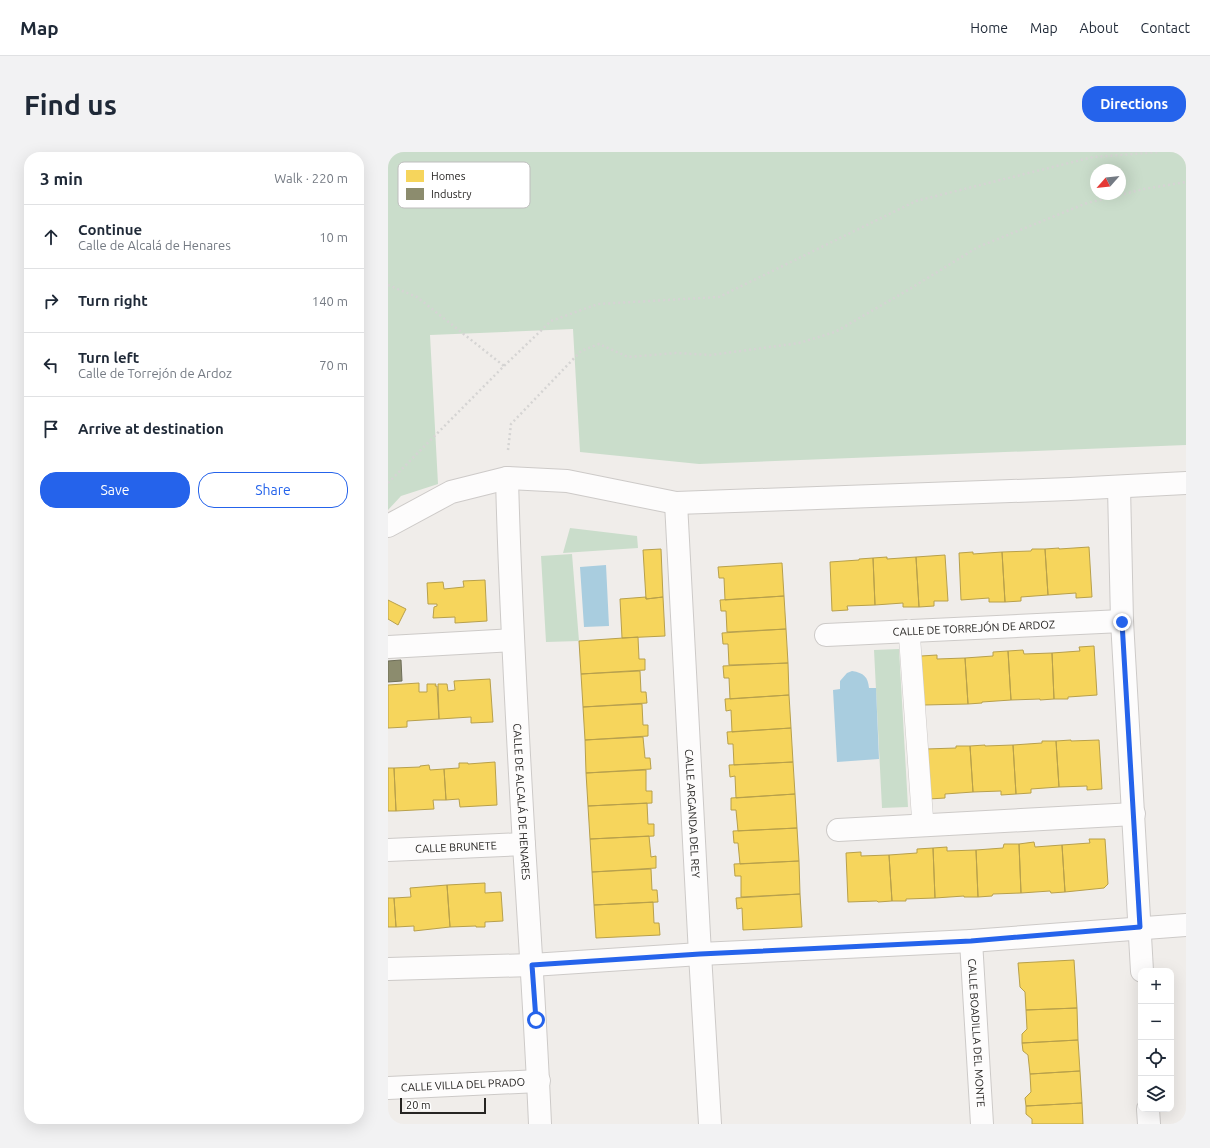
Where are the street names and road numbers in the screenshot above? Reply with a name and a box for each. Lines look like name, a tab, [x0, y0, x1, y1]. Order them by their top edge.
street label: CALLE DE TORREJÓN DE ARDOZ	[892, 618, 1055, 638]
street label: CALLE DE ALCALÁ DE HENARES	[511, 723, 532, 881]
street label: CALLE ARGANDA DEL REY	[683, 749, 702, 879]
street label: CALLE BRUNETE	[415, 839, 497, 855]
street label: CALLE BOADILLA DEL MONTE	[966, 958, 987, 1107]
street label: CALLE VILLA DEL PRADO	[400, 1076, 525, 1093]

